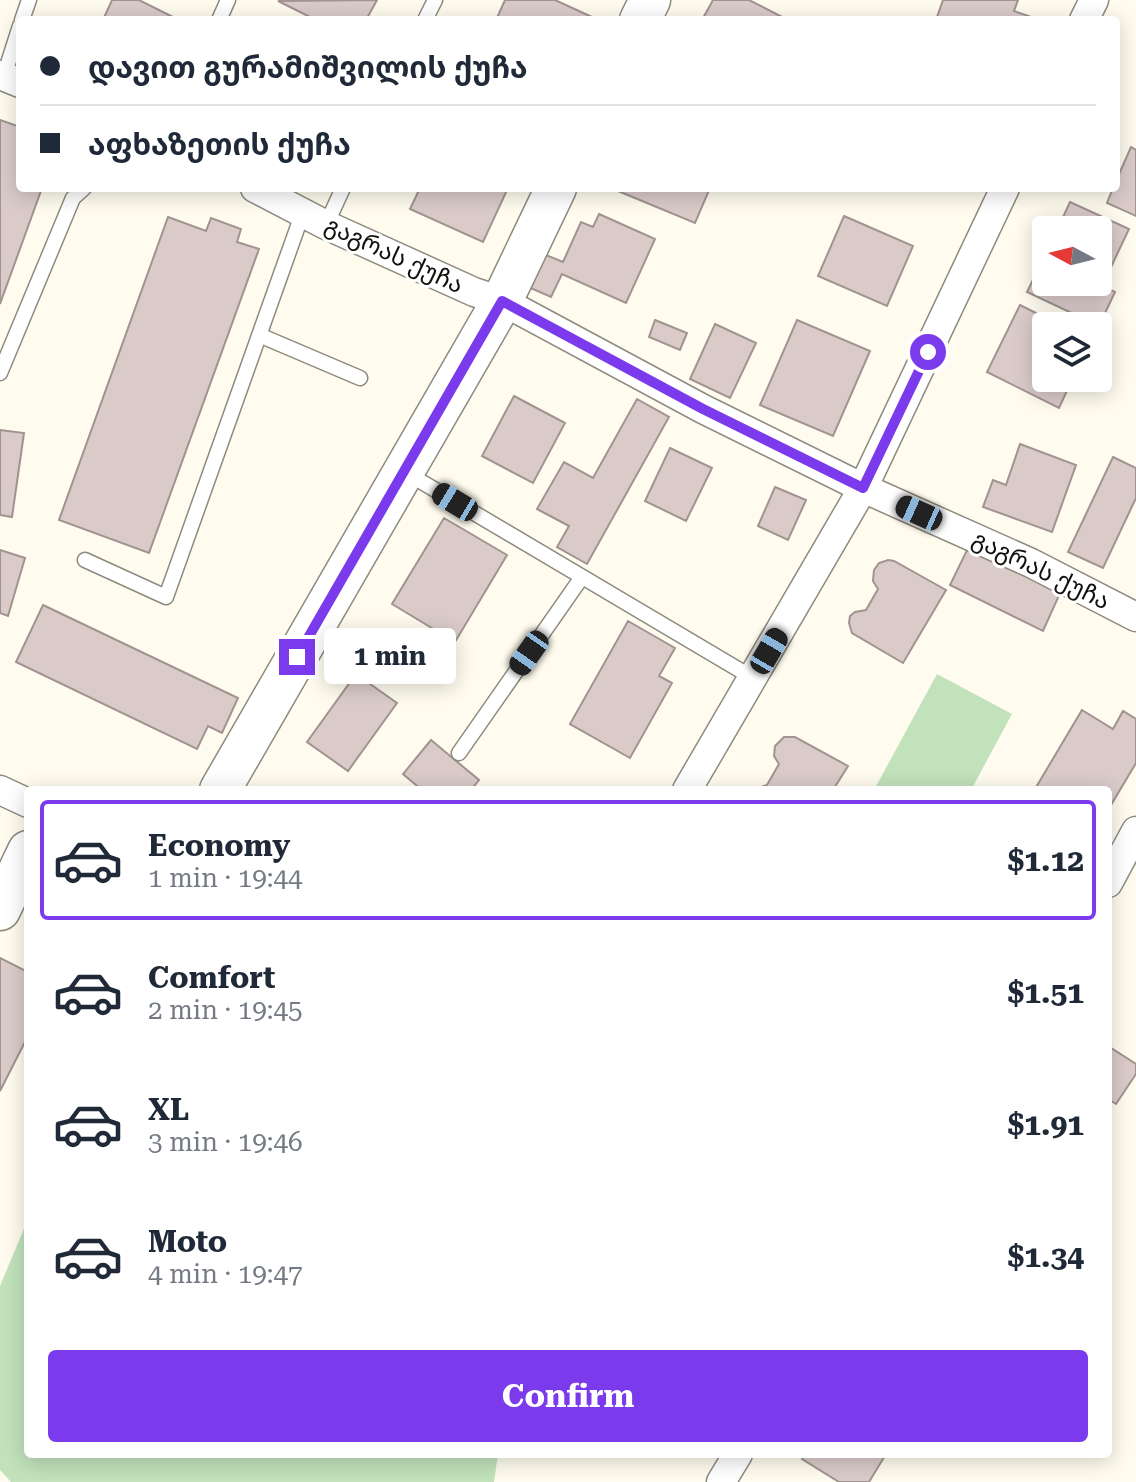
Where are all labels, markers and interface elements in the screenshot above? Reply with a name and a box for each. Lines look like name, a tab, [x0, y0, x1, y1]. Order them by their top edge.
text: დავით გურამიშვილის ქუჩა	[88, 50, 528, 85]
text: აფხაზეთის ქუჩა	[88, 127, 351, 162]
street label: გაგრას ქუჩა	[320, 211, 468, 299]
north arrow	[1032, 216, 1112, 296]
map controls	[1032, 216, 1112, 392]
button: layers	[1032, 312, 1112, 392]
route start	[910, 334, 946, 370]
car	[428, 479, 482, 525]
car	[892, 492, 946, 534]
street label: გაგრას ქუჩა	[968, 525, 1114, 615]
car	[747, 624, 791, 678]
car	[505, 626, 553, 680]
callout: 1 min	[325, 629, 457, 685]
route end	[279, 639, 315, 675]
text: 1 min	[354, 641, 426, 671]
icon: car	[52, 824, 124, 896]
text: Economy	[148, 828, 290, 863]
text: $1.12	[1007, 843, 1084, 878]
text: 1 min · 19:44	[148, 863, 303, 893]
icon: car	[52, 956, 124, 1028]
text: Comfort	[148, 960, 275, 995]
text: $1.51	[1007, 975, 1084, 1010]
text: 2 min · 19:45	[148, 995, 303, 1025]
icon: car	[52, 1088, 124, 1160]
text: XL	[148, 1092, 189, 1127]
text: $1.91	[1007, 1107, 1084, 1142]
text: 3 min · 19:46	[148, 1127, 303, 1157]
icon: car	[52, 1220, 124, 1292]
text: Moto	[148, 1224, 227, 1259]
text: $1.34	[1007, 1239, 1084, 1274]
text: 4 min · 19:47	[148, 1259, 303, 1289]
button: Confirm	[48, 1350, 1088, 1442]

